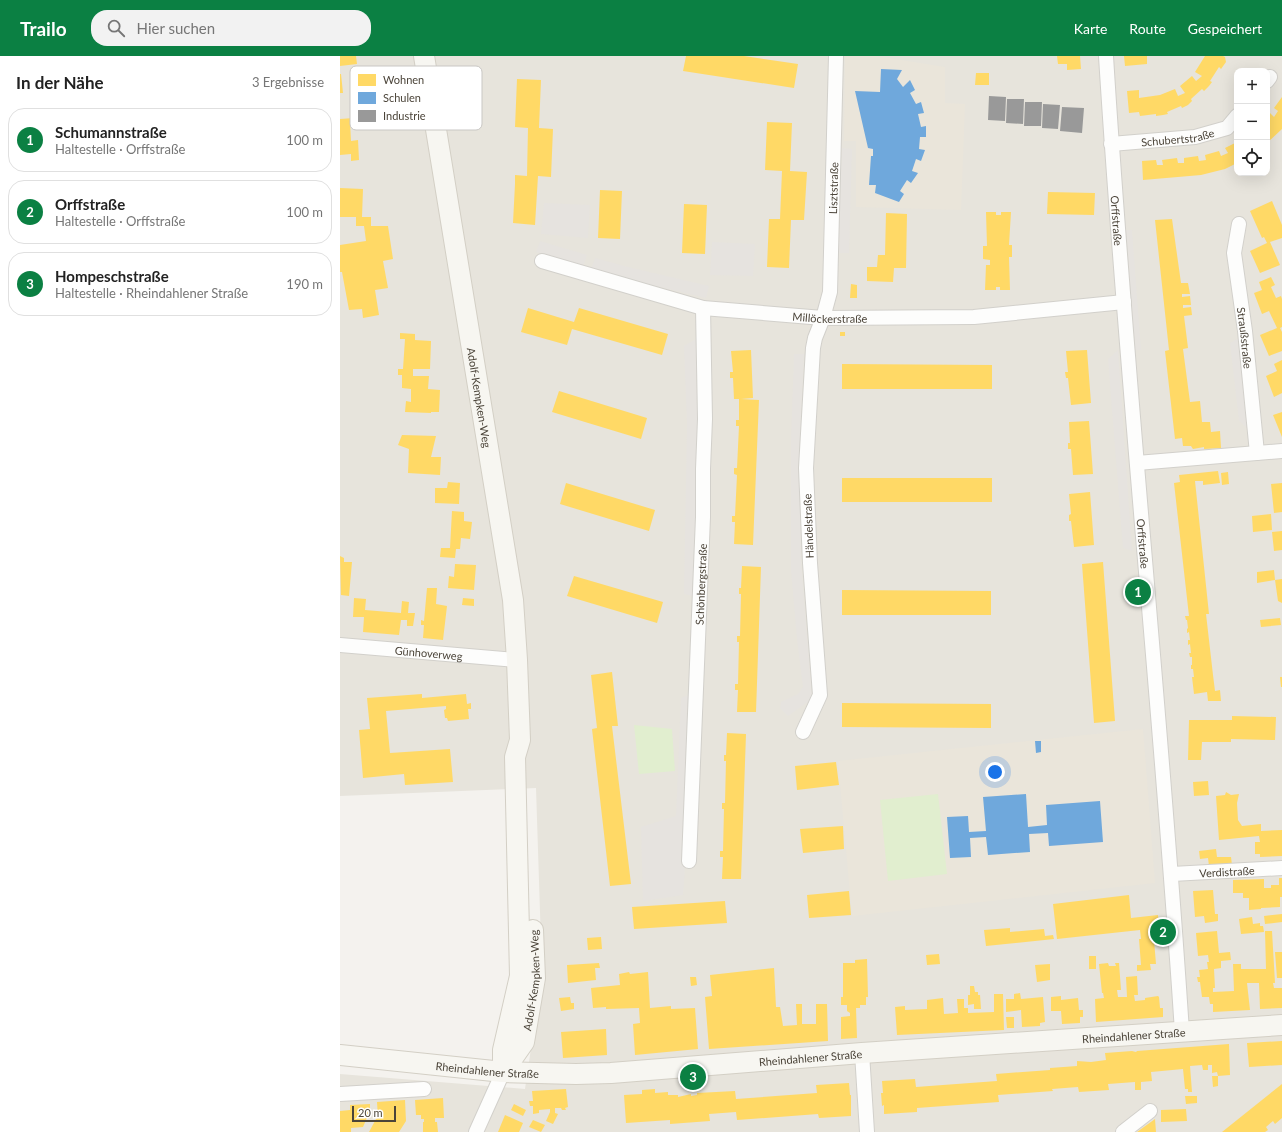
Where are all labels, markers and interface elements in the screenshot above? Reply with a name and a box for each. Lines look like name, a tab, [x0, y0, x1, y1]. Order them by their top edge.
search box	[91, 10, 371, 46]
text: Trailo	[20, 17, 67, 40]
icon: search	[105, 17, 127, 39]
text: Hier suchen	[137, 19, 215, 37]
text: Karte	[1074, 20, 1107, 37]
text: Route	[1129, 20, 1166, 37]
text: Gespeichert	[1188, 20, 1262, 37]
legend	[350, 66, 482, 130]
map controls	[1234, 68, 1270, 176]
button: +	[1234, 68, 1270, 104]
text: In der Nähe	[16, 72, 104, 93]
text: Wohnen	[383, 73, 424, 86]
text: 3 Ergebnisse	[252, 74, 324, 90]
text: Schulen	[383, 91, 421, 104]
button: −	[1234, 104, 1270, 140]
text: Industrie	[383, 109, 426, 122]
text: Schumannstraße	[55, 123, 167, 141]
street label: Schubertstraße	[1140, 125, 1216, 148]
text: 1	[26, 132, 34, 148]
text: 100 m	[286, 132, 323, 148]
button: locate	[1234, 140, 1270, 176]
text: Haltestelle · Orffstraße	[55, 141, 185, 157]
street label: Lisztstraße	[825, 162, 840, 214]
text: Orffstraße	[55, 195, 125, 213]
street label: Orffstraße	[1109, 195, 1126, 246]
text: 2	[26, 204, 34, 220]
text: 100 m	[286, 204, 323, 220]
text: Haltestelle · Orffstraße	[55, 213, 185, 229]
text: Hompeschstraße	[55, 267, 169, 285]
text: 3	[26, 276, 34, 292]
text: 190 m	[286, 276, 323, 292]
text: Haltestelle · Rheindahlener Straße	[55, 285, 248, 301]
street label: Straußstraße	[1235, 306, 1255, 369]
street label: Millöckerstraße	[792, 309, 868, 325]
street label: Adolf-Kempken-Weg	[465, 346, 495, 449]
street label: Händelstraße	[800, 493, 816, 559]
street label: Orffstraße	[1135, 518, 1152, 569]
street label: Schönbergstraße	[692, 543, 708, 625]
pin: 1	[1125, 577, 1151, 607]
street label: Günhoverweg	[394, 643, 463, 662]
your location	[985, 762, 1005, 782]
street label: Verdistraße	[1199, 863, 1255, 879]
pin: 2	[1150, 917, 1176, 947]
street label: Adolf-Kempken-Weg	[520, 929, 542, 1032]
street label: Rheindahlener Straße	[1082, 1025, 1186, 1045]
street label: Rheindahlener Straße	[758, 1046, 863, 1068]
street label: Rheindahlener Straße	[435, 1059, 539, 1079]
pin: 3	[680, 1062, 706, 1092]
scale bar	[352, 1104, 396, 1123]
text: 20 m	[358, 1106, 383, 1119]

